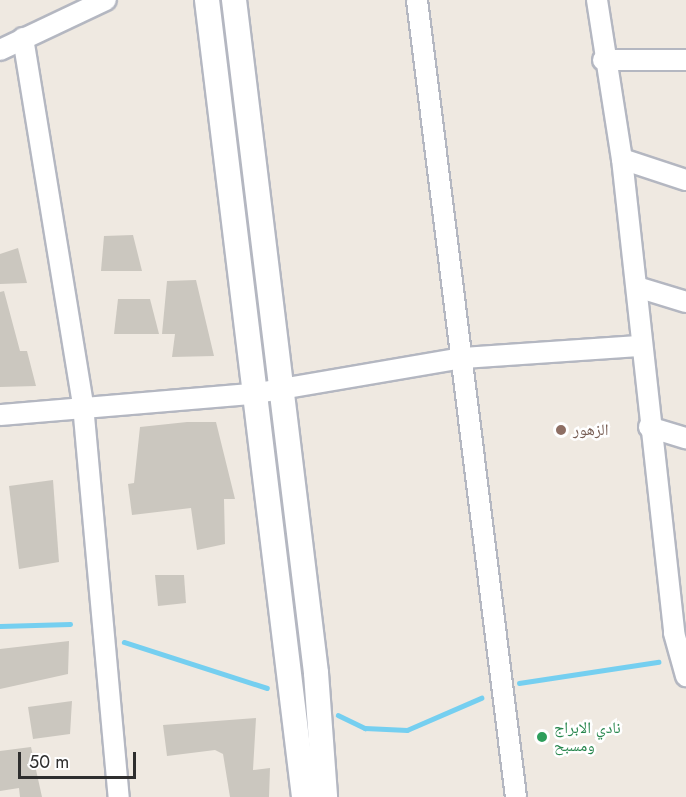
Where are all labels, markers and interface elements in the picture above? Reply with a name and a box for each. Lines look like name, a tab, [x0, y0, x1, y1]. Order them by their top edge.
place label: الزهور	[573, 420, 608, 440]
marker: الزهور	[554, 423, 568, 437]
place label: نادي الابراج ومسبح	[554, 718, 621, 756]
marker: نادي الابراج ومسبح	[535, 730, 549, 744]
scale bar	[21, 740, 140, 778]
text: 50 m	[29, 749, 69, 775]

